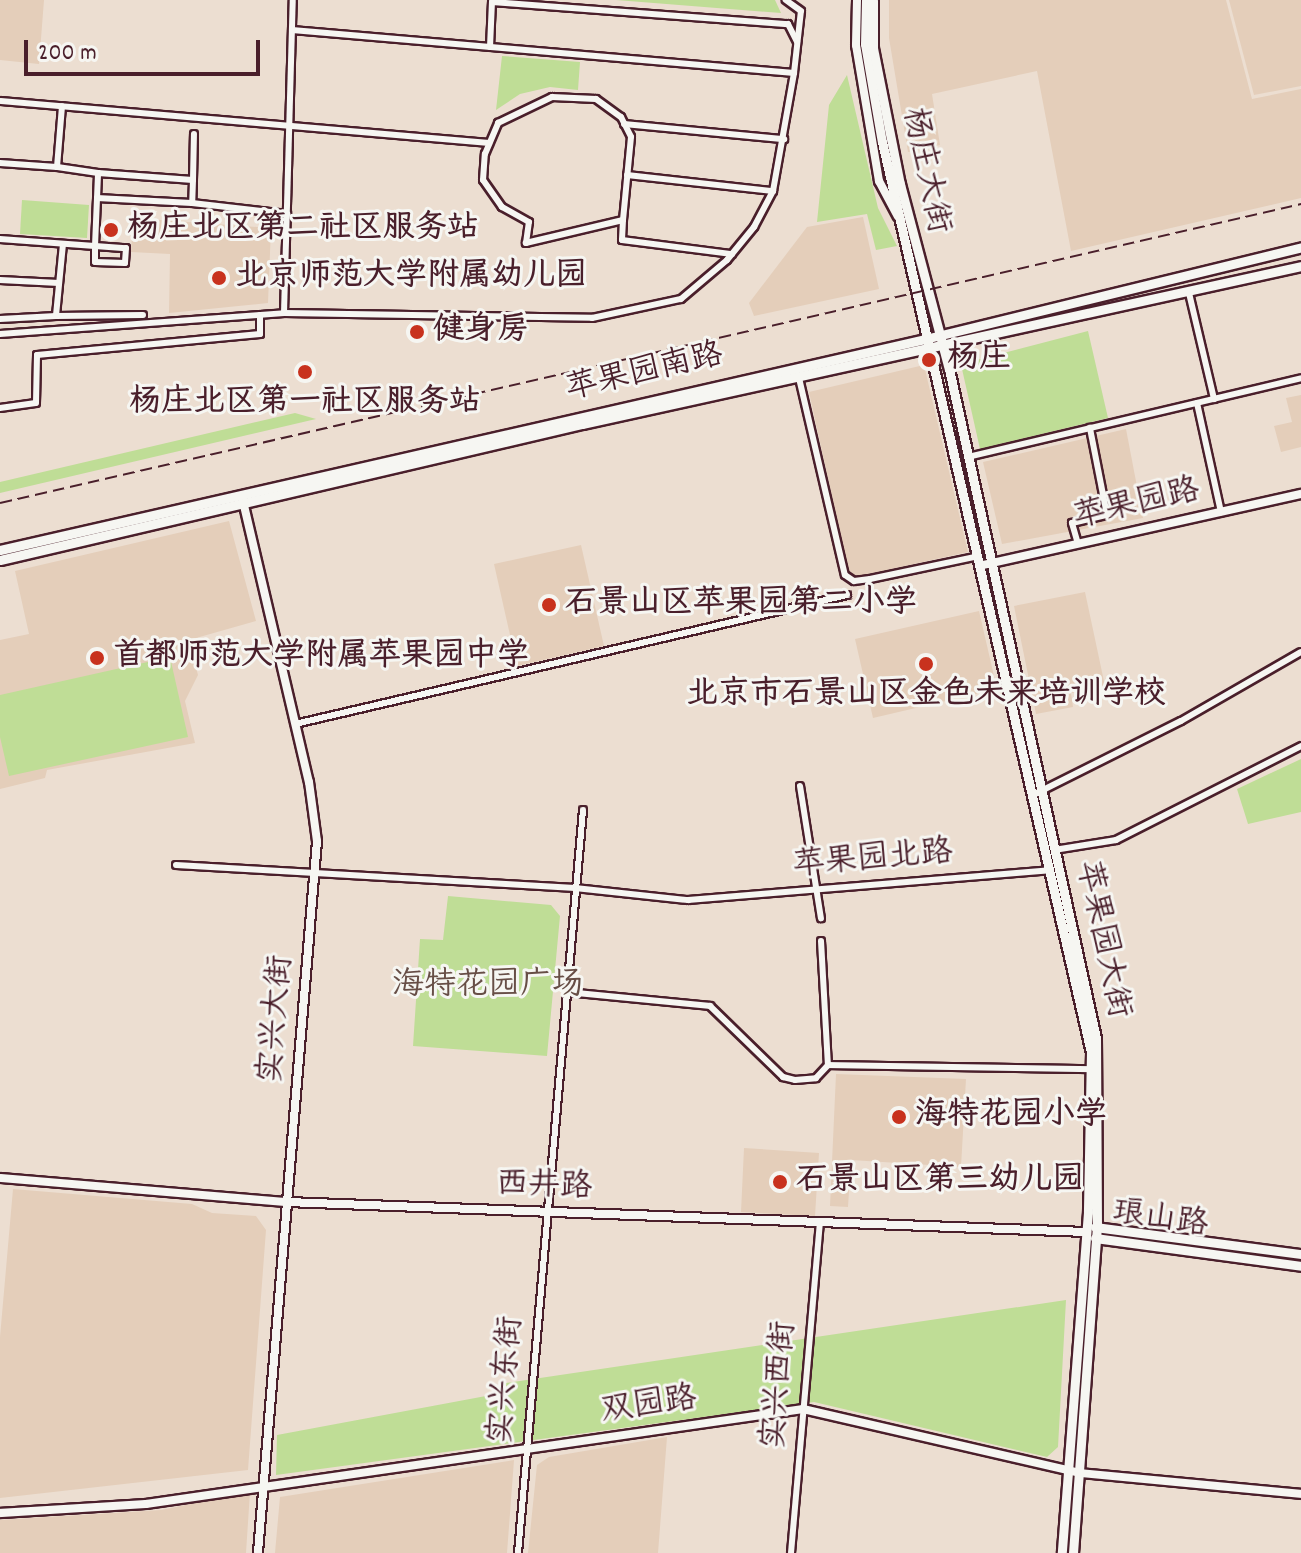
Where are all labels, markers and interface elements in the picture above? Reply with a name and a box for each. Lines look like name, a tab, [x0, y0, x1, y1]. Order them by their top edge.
scale bar	[28, 24, 264, 74]
text: 200 m	[38, 37, 97, 71]
street label: 杨庄大街	[892, 104, 956, 238]
place label: 杨庄北区第二社区服务站	[127, 211, 479, 249]
marker: 杨庄北区第二社区服务站	[102, 221, 120, 239]
place label: 北京师范大学附属幼儿园	[235, 259, 587, 297]
marker: 北京师范大学附属幼儿园	[210, 269, 228, 287]
place label: 健身房	[433, 313, 529, 351]
marker: 健身房	[408, 323, 426, 341]
street label: 苹果园南路	[563, 337, 727, 411]
place label: 杨庄	[947, 341, 1011, 379]
marker: 杨庄	[918, 349, 940, 371]
marker: 杨庄北区第一社区服务站	[296, 363, 314, 381]
place label: 杨庄北区第一社区服务站	[129, 385, 481, 423]
street label: 苹果园路	[1070, 473, 1204, 539]
place label: 石景山区苹果园第二小学	[565, 586, 917, 624]
marker: 石景山区苹果园第二小学	[540, 596, 558, 614]
place label: 首都师范大学附属苹果园中学	[113, 639, 529, 677]
marker: 首都师范大学附属苹果园中学	[88, 649, 106, 667]
marker: 北京市石景山区金色未来培训学校	[917, 655, 935, 673]
place label: 北京市石景山区金色未来培训学校	[686, 677, 1166, 715]
street label: 苹果园北路	[792, 835, 954, 887]
street label: 苹果园大街	[1066, 858, 1136, 1022]
street label: 实兴大街	[253, 954, 303, 1084]
park label: 海特花园广场	[392, 968, 584, 1006]
place label: 海特花园小学	[915, 1098, 1107, 1136]
marker: 海特花园小学	[890, 1108, 908, 1126]
place label: 石景山区第三幼儿园	[796, 1163, 1084, 1201]
street label: 西井路	[495, 1167, 593, 1209]
marker: 石景山区第三幼儿园	[771, 1173, 789, 1191]
street label: 琅山路	[1110, 1195, 1210, 1247]
street label: 实兴东街	[483, 1315, 533, 1445]
street label: 实兴西街	[756, 1320, 806, 1450]
street label: 双园路	[599, 1381, 699, 1433]

